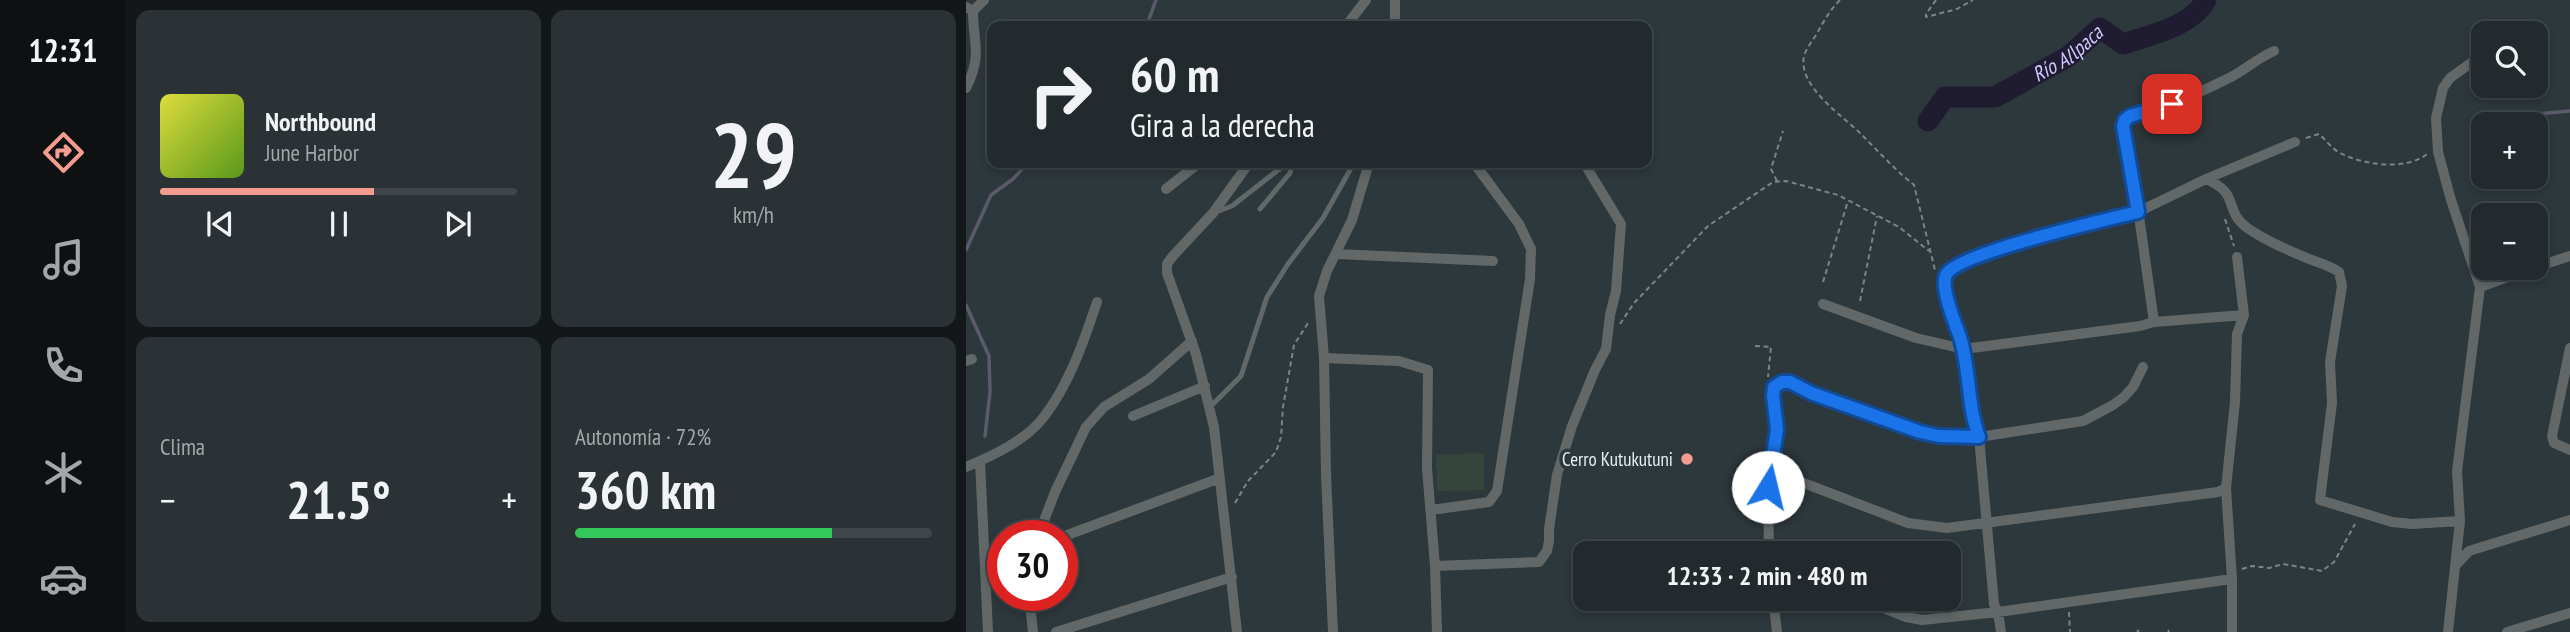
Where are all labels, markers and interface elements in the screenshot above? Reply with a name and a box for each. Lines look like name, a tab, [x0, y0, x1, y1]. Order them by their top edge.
water label: Río Allpaca	[2027, 18, 2109, 87]
map controls	[2471, 21, 2548, 280]
button: search	[2471, 21, 2548, 98]
text: 12:31	[28, 29, 98, 71]
text: 60 m	[1130, 42, 1219, 106]
icon: right	[1015, 49, 1106, 140]
pin	[2142, 74, 2202, 134]
icon: arrive	[2153, 85, 2191, 123]
text: 29	[710, 95, 797, 213]
text: Gira a la derecha	[1130, 104, 1315, 146]
text: Northbound	[265, 105, 376, 138]
button: +	[2471, 112, 2548, 189]
icon: directions	[39, 128, 88, 177]
text: June Harbor	[265, 138, 359, 167]
text: km/h	[733, 200, 774, 229]
button: −	[2471, 203, 2548, 280]
icon: previous	[201, 205, 239, 243]
icon: pause	[320, 205, 358, 243]
icon: next	[439, 205, 477, 243]
icon: music	[39, 235, 88, 284]
icon: phone	[39, 341, 88, 390]
text: Autonomía · 72%	[575, 422, 711, 451]
text: Clima	[160, 432, 205, 461]
place label: Cerro Kutukutuni	[1562, 447, 1673, 471]
icon: climate	[39, 448, 88, 497]
position arrow	[1731, 450, 1805, 524]
marker: Cerro Kutukutuni	[1679, 451, 1695, 467]
text: 360 km	[575, 456, 716, 523]
text: 21.5°	[286, 466, 391, 533]
text: −	[160, 475, 176, 524]
text: +	[501, 475, 517, 524]
speed limit sign: 30	[987, 520, 1078, 611]
icon: car	[39, 554, 88, 603]
text: 12:33 · 2 min · 480 m	[1667, 559, 1867, 592]

